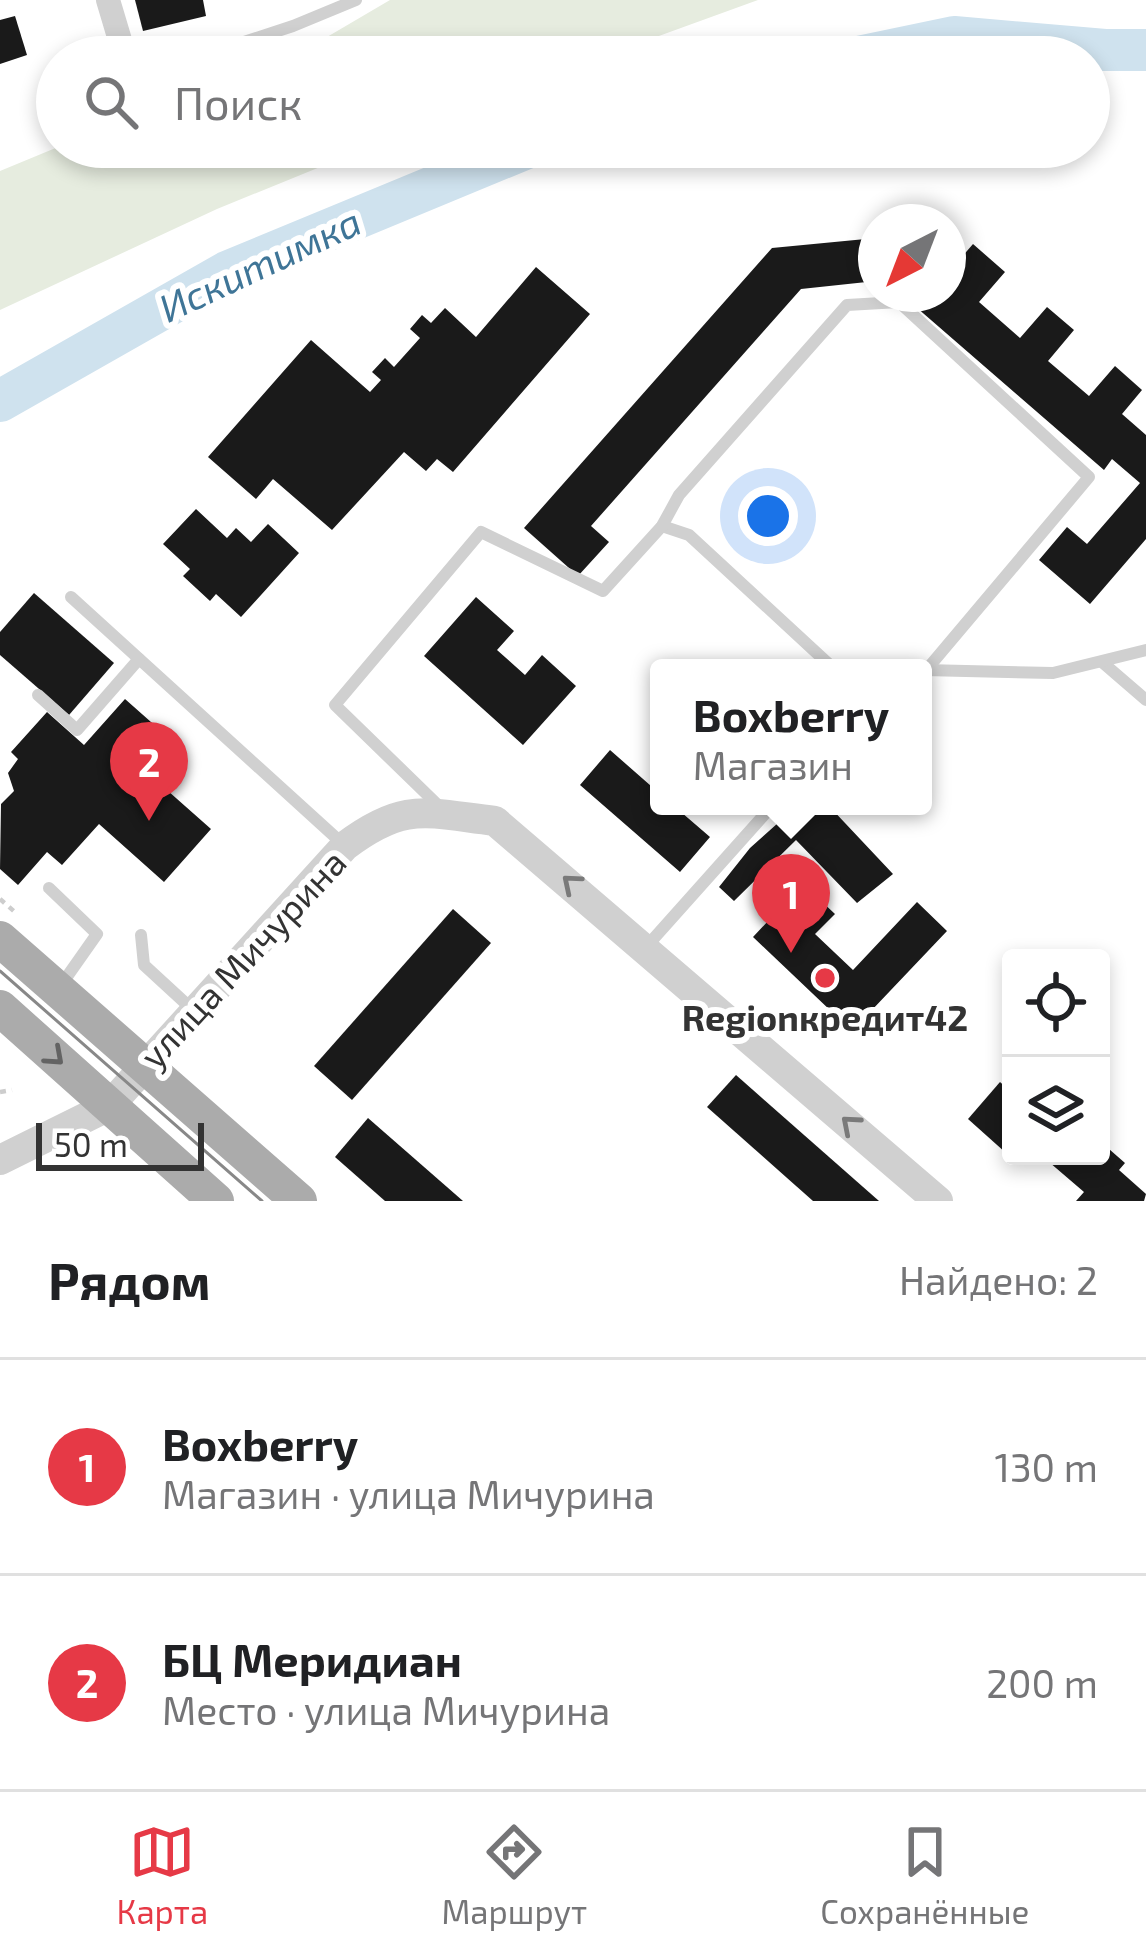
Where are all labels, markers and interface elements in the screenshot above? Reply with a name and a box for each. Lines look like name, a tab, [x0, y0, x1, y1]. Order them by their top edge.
search box	[36, 36, 1110, 168]
icon: search	[78, 69, 144, 135]
text: Поиск	[174, 75, 302, 129]
water label: Искитимка	[151, 196, 368, 331]
north arrow	[858, 204, 966, 312]
your location	[738, 486, 798, 546]
popup	[650, 659, 932, 815]
text: Boxberry	[693, 687, 889, 741]
pin: 2	[110, 722, 188, 821]
text: Магазин	[693, 741, 853, 788]
street label: улица Мичурина	[130, 840, 355, 1077]
pin: 1	[752, 854, 830, 953]
one-way arrow	[563, 875, 585, 897]
map controls	[1002, 949, 1110, 1165]
button: locate	[1002, 949, 1110, 1057]
marker: Regionкредит42	[812, 965, 838, 991]
place label: Regionкредит42	[682, 995, 968, 1038]
one-way arrow	[41, 1043, 62, 1064]
button: layers	[1002, 1057, 1110, 1165]
scale bar	[36, 1117, 204, 1170]
one-way arrow	[842, 1117, 864, 1138]
text: 50 m	[54, 1124, 128, 1164]
text: Рядом	[48, 1249, 211, 1310]
text: Найдено: 2	[899, 1256, 1098, 1303]
text: Boxberry	[162, 1416, 358, 1470]
text: 1	[79, 1443, 95, 1490]
text: 130 m	[994, 1443, 1098, 1490]
text: Магазин · улица Мичурина	[162, 1470, 655, 1517]
text: БЦ Меридиан	[162, 1632, 462, 1686]
text: 2	[76, 1659, 98, 1706]
text: 200 m	[986, 1659, 1098, 1706]
text: Место · улица Мичурина	[162, 1686, 610, 1733]
tab: Карта	[117, 1819, 208, 1931]
tab: Маршрут	[441, 1819, 587, 1931]
tab: Сохранённые	[820, 1819, 1029, 1931]

